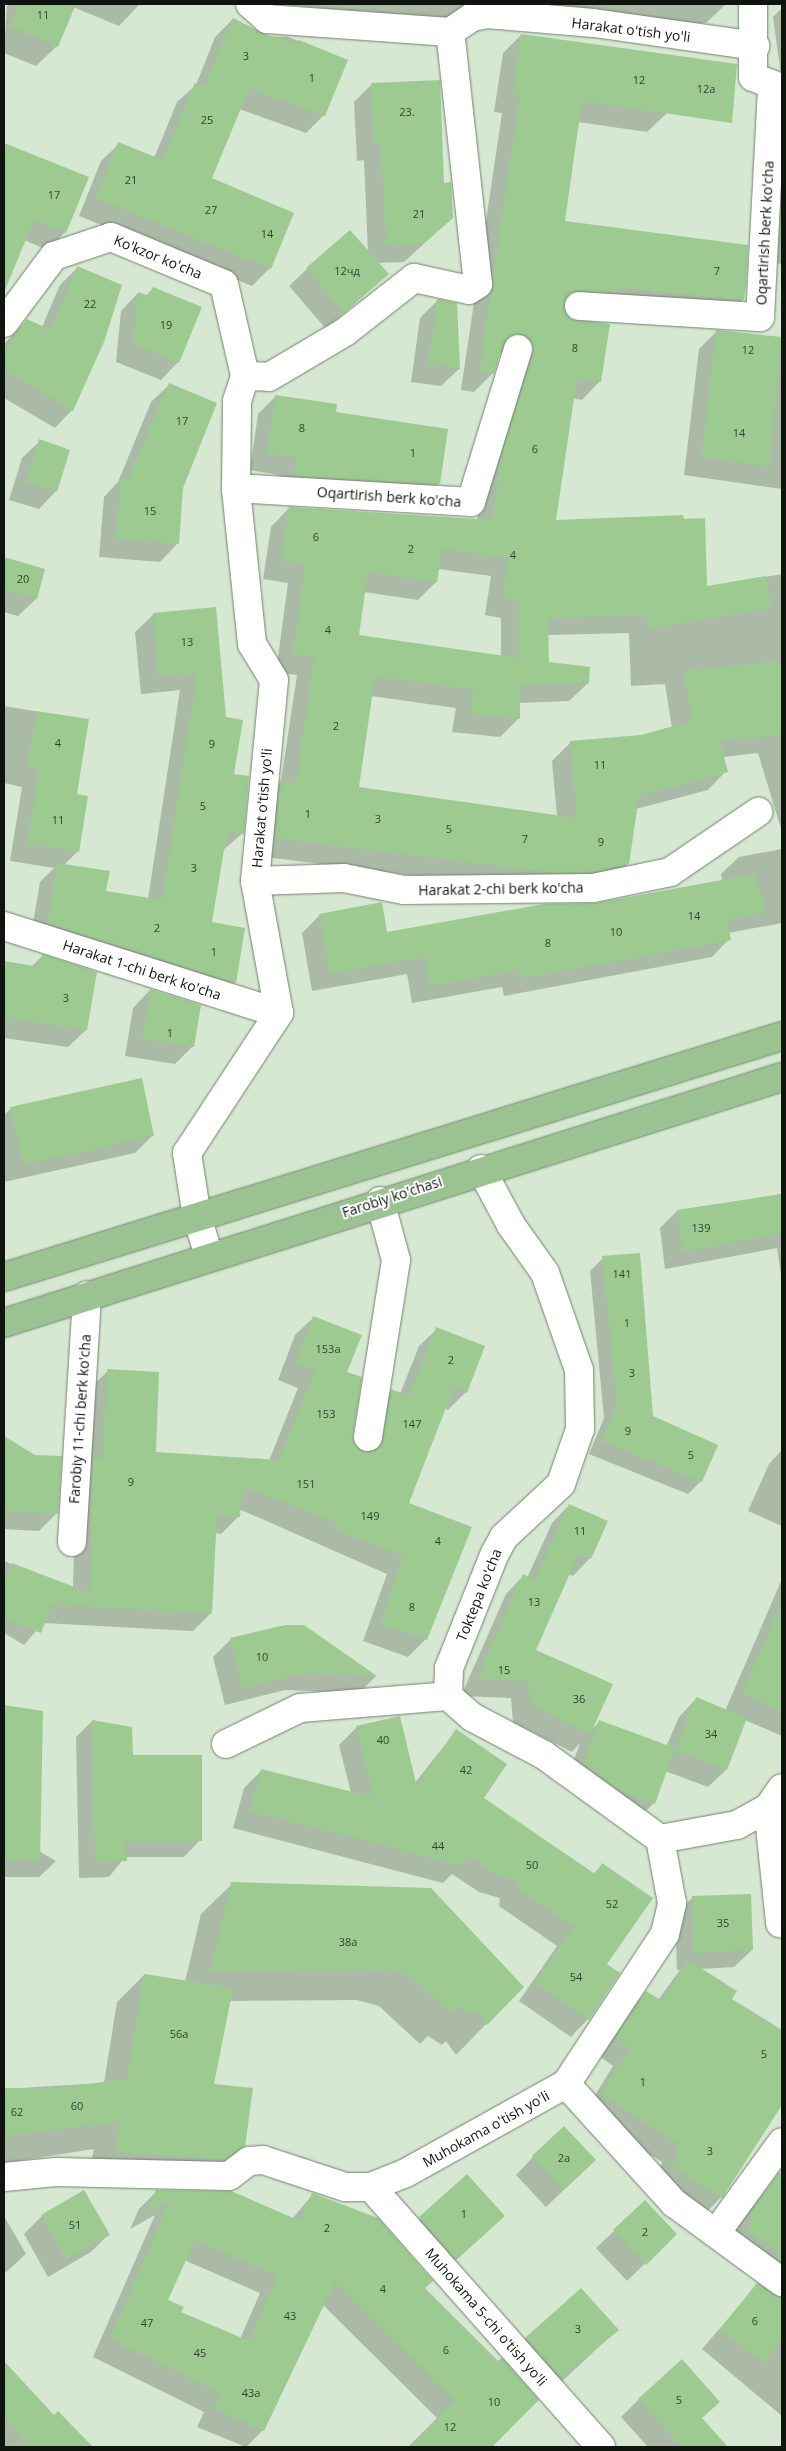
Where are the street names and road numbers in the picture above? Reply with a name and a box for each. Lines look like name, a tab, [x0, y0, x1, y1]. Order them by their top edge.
street label: Harakat o'tish yo'li	[570, 14, 692, 46]
street label: Oqartirish berk ko'cha	[753, 160, 777, 306]
street label: Ko'kzor ko'cha	[111, 232, 205, 282]
street label: Oqartirish berk ko'cha	[316, 484, 462, 510]
street label: Harakat o'tish yo'li	[248, 748, 276, 868]
street label: Harakat 2-chi berk ko'cha	[418, 879, 584, 899]
street label: Harakat 1-chi berk ko'cha	[61, 936, 223, 1004]
street label: Farobiy ko'chasi	[340, 1173, 444, 1221]
street label: Farobiy 11-chi berk ko'cha	[66, 1334, 94, 1504]
street label: Toktepa ko'cha	[453, 1546, 505, 1644]
street label: Muhokama o'tish yo'li	[420, 2087, 552, 2171]
street label: Muhokama 5-chi o'tish yo'li	[422, 2245, 550, 2389]

